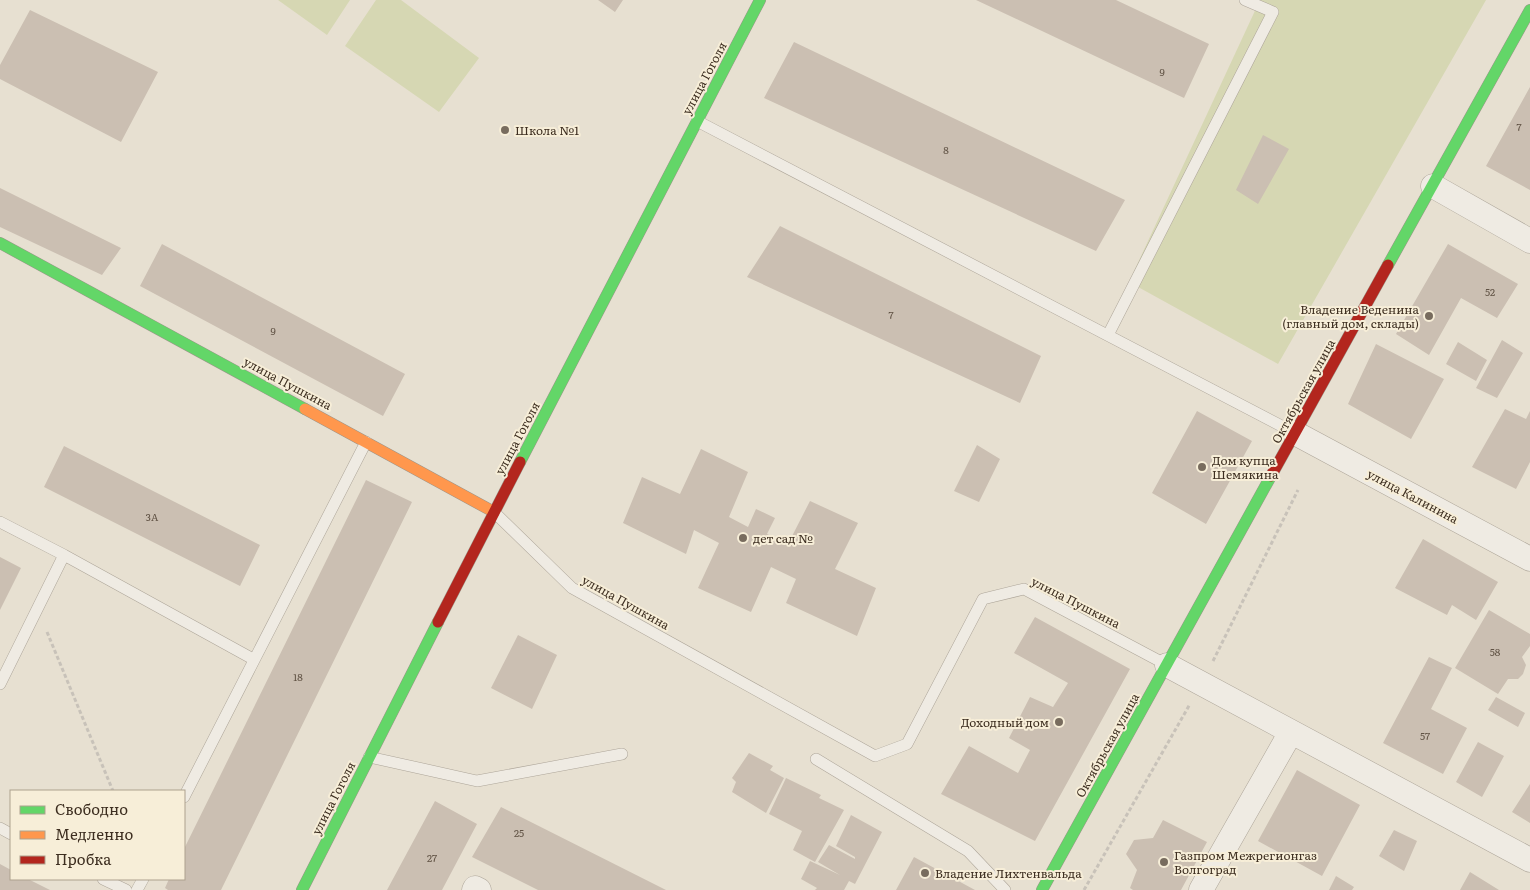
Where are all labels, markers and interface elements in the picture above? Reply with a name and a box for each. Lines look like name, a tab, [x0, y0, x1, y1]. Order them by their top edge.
street label: улица Гоголя	[677, 38, 731, 118]
house number: 9	[1159, 64, 1165, 79]
house number: 7	[1516, 119, 1522, 134]
place label: Школа №1	[515, 121, 579, 139]
marker: Школа №1	[499, 124, 511, 136]
house number: 8	[943, 142, 949, 157]
house number: 52	[1485, 284, 1495, 299]
place label: Владение Веденина (главный дом, склады)	[1282, 300, 1420, 332]
house number: 7	[888, 307, 894, 322]
marker: Владение Веденина (главный дом, склады)	[1423, 310, 1435, 322]
house number: 9	[270, 323, 276, 338]
street label: Октябрьская улица	[1267, 335, 1339, 447]
street label: улица Пушкина	[241, 352, 336, 414]
street label: улица Гоголя	[490, 398, 544, 478]
place label: Дом купца Шемякина	[1212, 451, 1279, 483]
marker: Дом купца Шемякина	[1196, 461, 1208, 473]
street label: улица Калинина	[1364, 464, 1462, 528]
house number: 3А	[146, 509, 159, 524]
place label: дет сад №	[753, 529, 813, 547]
marker: дет сад №	[737, 532, 749, 544]
street label: улица Пушкина	[579, 570, 674, 634]
street label: улица Пушкина	[1028, 572, 1124, 632]
house number: 58	[1490, 644, 1501, 659]
house number: 18	[293, 669, 303, 684]
street label: Октябрьская улица	[1071, 689, 1143, 801]
place label: Доходный дом	[961, 713, 1049, 731]
marker: Доходный дом	[1053, 716, 1065, 728]
house number: 57	[1420, 728, 1430, 743]
street label: улица Гоголя	[307, 758, 359, 838]
legend	[10, 790, 185, 880]
text: Свободно	[55, 797, 128, 820]
text: Медленно	[55, 822, 133, 845]
house number: 25	[514, 825, 524, 840]
place label: Газпром Межрегионгаз Волгоград	[1174, 846, 1317, 878]
text: Пробка	[55, 847, 112, 870]
house number: 27	[427, 850, 437, 865]
marker: Газпром Межрегионгаз Волгоград	[1158, 856, 1170, 868]
place label: Владение Лихтенвальда	[935, 864, 1082, 882]
marker: Владение Лихтенвальда	[919, 867, 931, 879]

